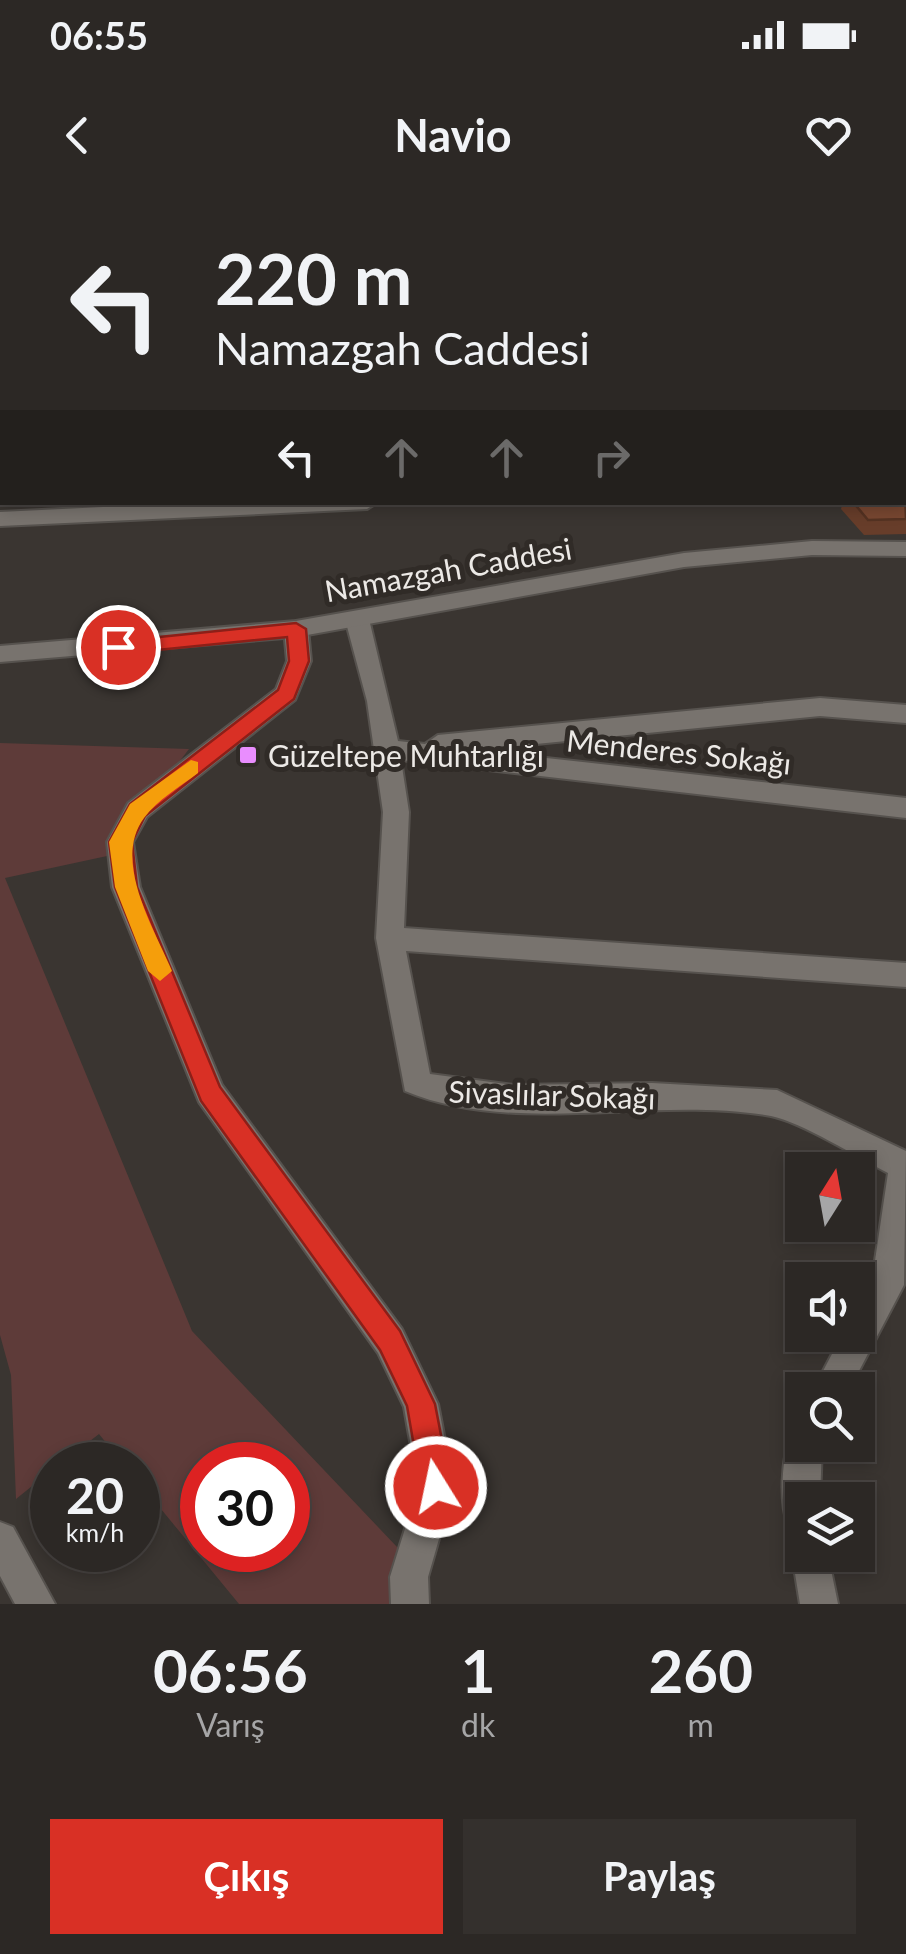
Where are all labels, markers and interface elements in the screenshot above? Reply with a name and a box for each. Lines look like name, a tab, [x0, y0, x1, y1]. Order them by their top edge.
text: 06:55	[50, 12, 148, 58]
icon: back	[50, 108, 105, 163]
text: Navio	[394, 108, 512, 162]
icon: heart	[801, 108, 856, 163]
text: 220 m	[215, 236, 412, 320]
icon: left	[50, 240, 180, 370]
text: Namazgah Caddesi	[215, 321, 590, 375]
icon: left	[269, 430, 324, 485]
icon: ahead	[374, 430, 429, 485]
icon: ahead	[479, 430, 534, 485]
icon: right	[584, 430, 639, 485]
street label: Namazgah Caddesi	[322, 530, 574, 608]
pin	[76, 605, 161, 690]
icon: arrive	[91, 620, 146, 675]
street label: Menderes Sokağı	[565, 721, 793, 781]
place label: Güzeltepe Muhtarlığı	[268, 737, 544, 773]
marker: Güzeltepe Muhtarlığı	[237, 744, 259, 766]
street label: Sivaslılar Sokağı	[448, 1072, 656, 1116]
north arrow	[785, 1152, 875, 1242]
map controls	[785, 1152, 875, 1572]
button: sound	[785, 1262, 875, 1352]
button: search	[785, 1372, 875, 1462]
position arrow	[384, 1435, 488, 1539]
speed limit sign: 30	[180, 1442, 310, 1572]
text: 20	[66, 1465, 124, 1525]
button: layers	[785, 1482, 875, 1572]
text: km/h	[66, 1517, 124, 1547]
text: 06:56	[153, 1634, 308, 1706]
text: 1	[461, 1634, 496, 1706]
text: 260	[649, 1634, 753, 1706]
text: Varış	[196, 1705, 265, 1744]
text: dk	[461, 1705, 495, 1744]
text: m	[688, 1705, 714, 1744]
button: Çıkış	[50, 1819, 443, 1934]
button: Paylaş	[463, 1819, 856, 1934]

